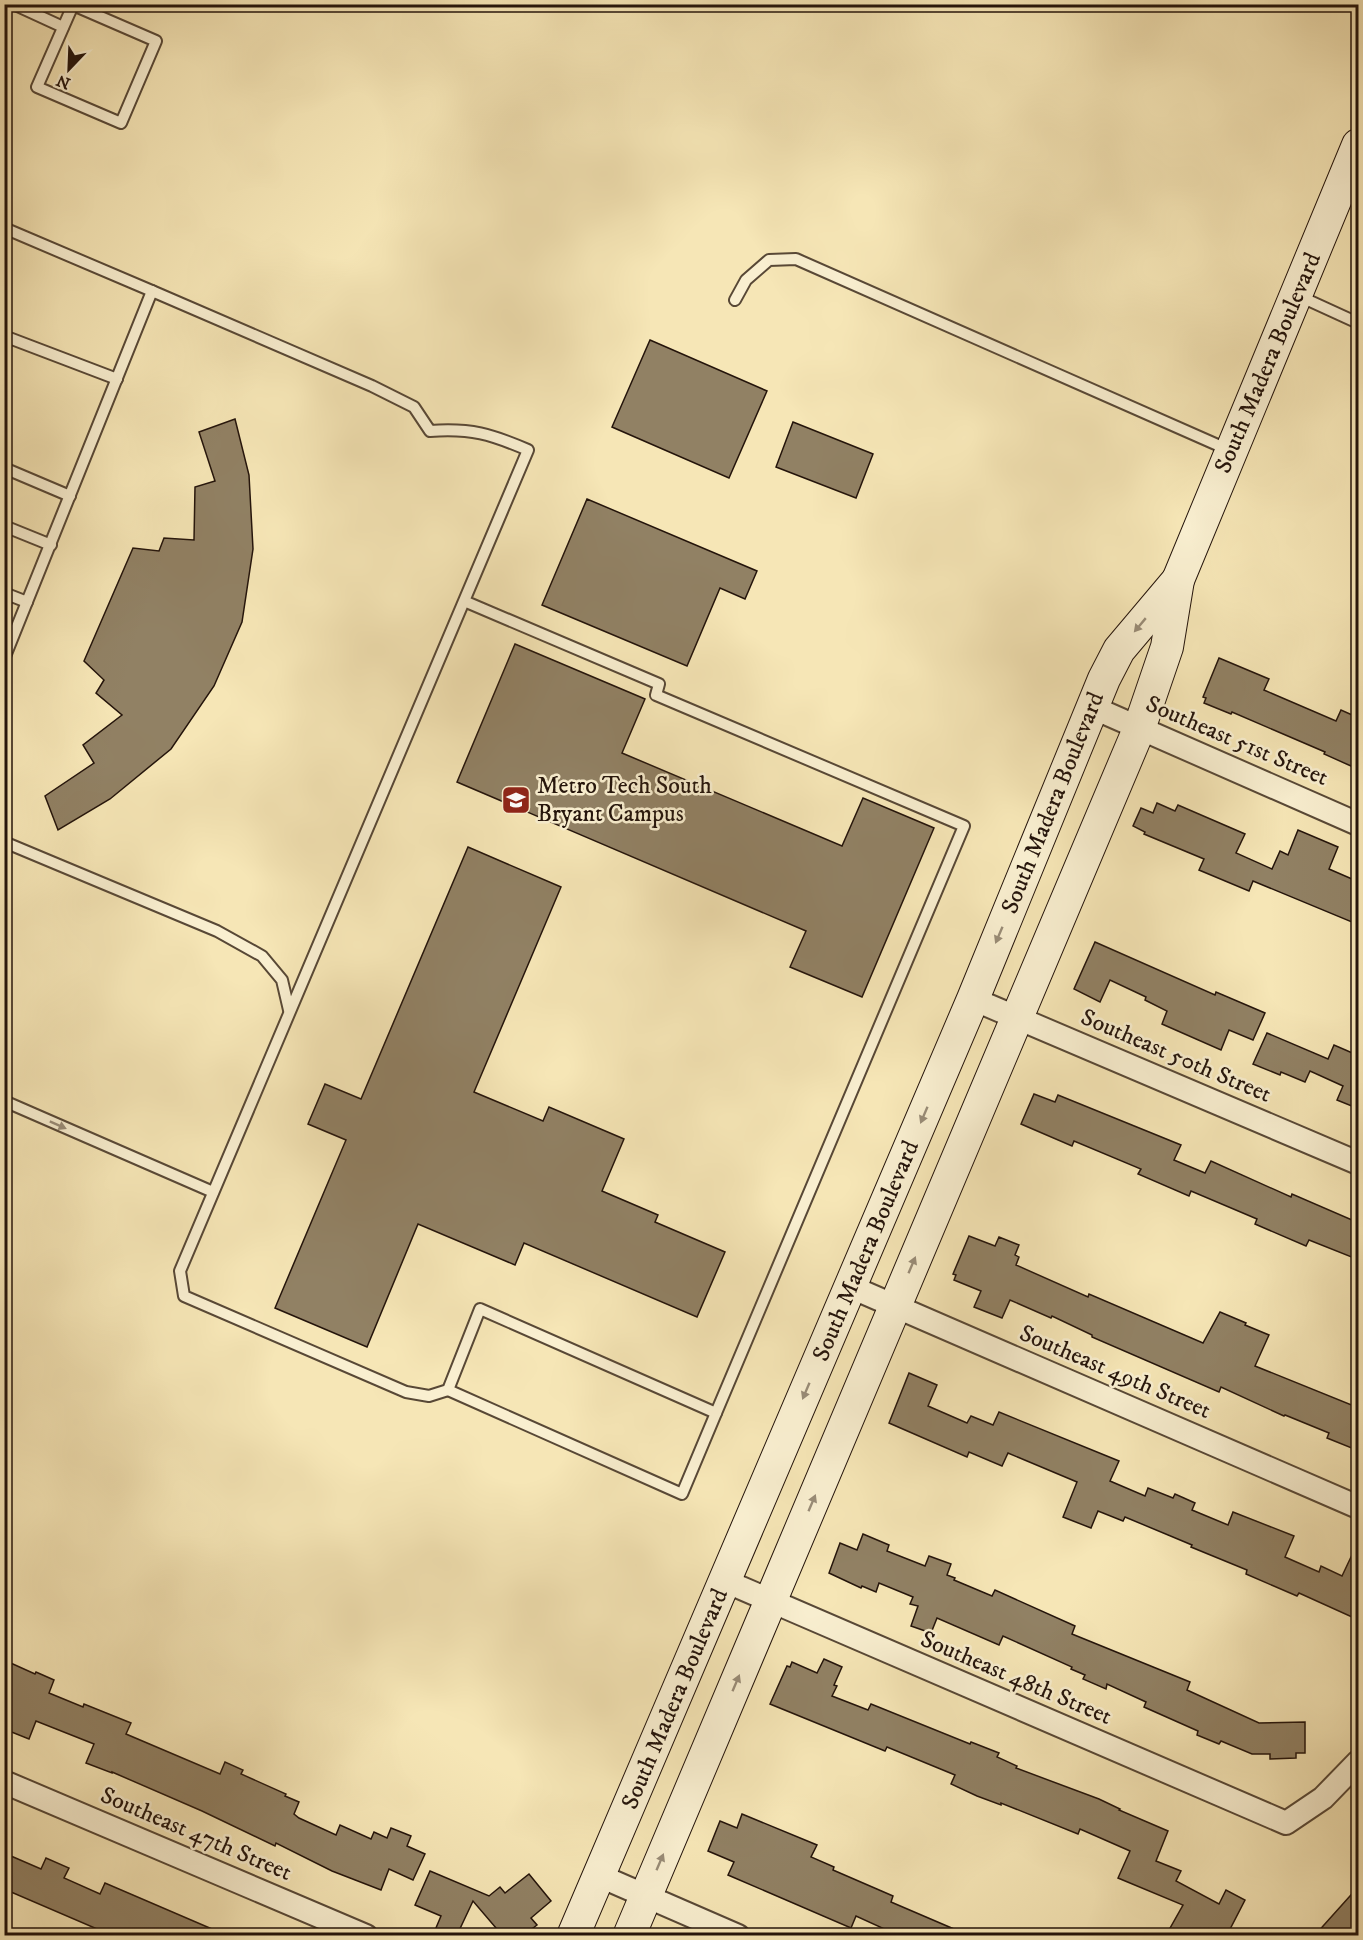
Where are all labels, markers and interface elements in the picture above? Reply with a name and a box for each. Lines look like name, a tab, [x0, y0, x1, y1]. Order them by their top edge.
north arrow	[39, 39, 99, 99]
text: N	[54, 70, 73, 94]
street label: South Madera Boulevard	[1208, 248, 1328, 478]
one-way arrow	[1133, 617, 1146, 633]
street label: South Madera Boulevard	[995, 688, 1111, 918]
street label: Southeast 51st Street	[1141, 689, 1333, 793]
place label: Metro Tech South Bryant Campus	[537, 771, 712, 829]
school or university icon: Metro Tech South Bryant Campus	[500, 784, 532, 816]
one-way arrow	[994, 927, 1004, 945]
street label: Southeast 50th Street	[1076, 1002, 1276, 1110]
one-way arrow	[919, 1106, 928, 1124]
one-way arrow	[49, 1120, 67, 1130]
street label: South Madera Boulevard	[806, 1136, 926, 1366]
one-way arrow	[907, 1256, 917, 1274]
street label: Southeast 49th Street	[1015, 1318, 1215, 1426]
one-way arrow	[801, 1382, 810, 1400]
one-way arrow	[808, 1494, 817, 1512]
street label: South Madera Boulevard	[615, 1584, 735, 1814]
street label: Southeast 48th Street	[916, 1624, 1117, 1732]
one-way arrow	[732, 1674, 741, 1691]
street label: Southeast 47th Street	[96, 1780, 296, 1888]
one-way arrow	[655, 1853, 665, 1871]

